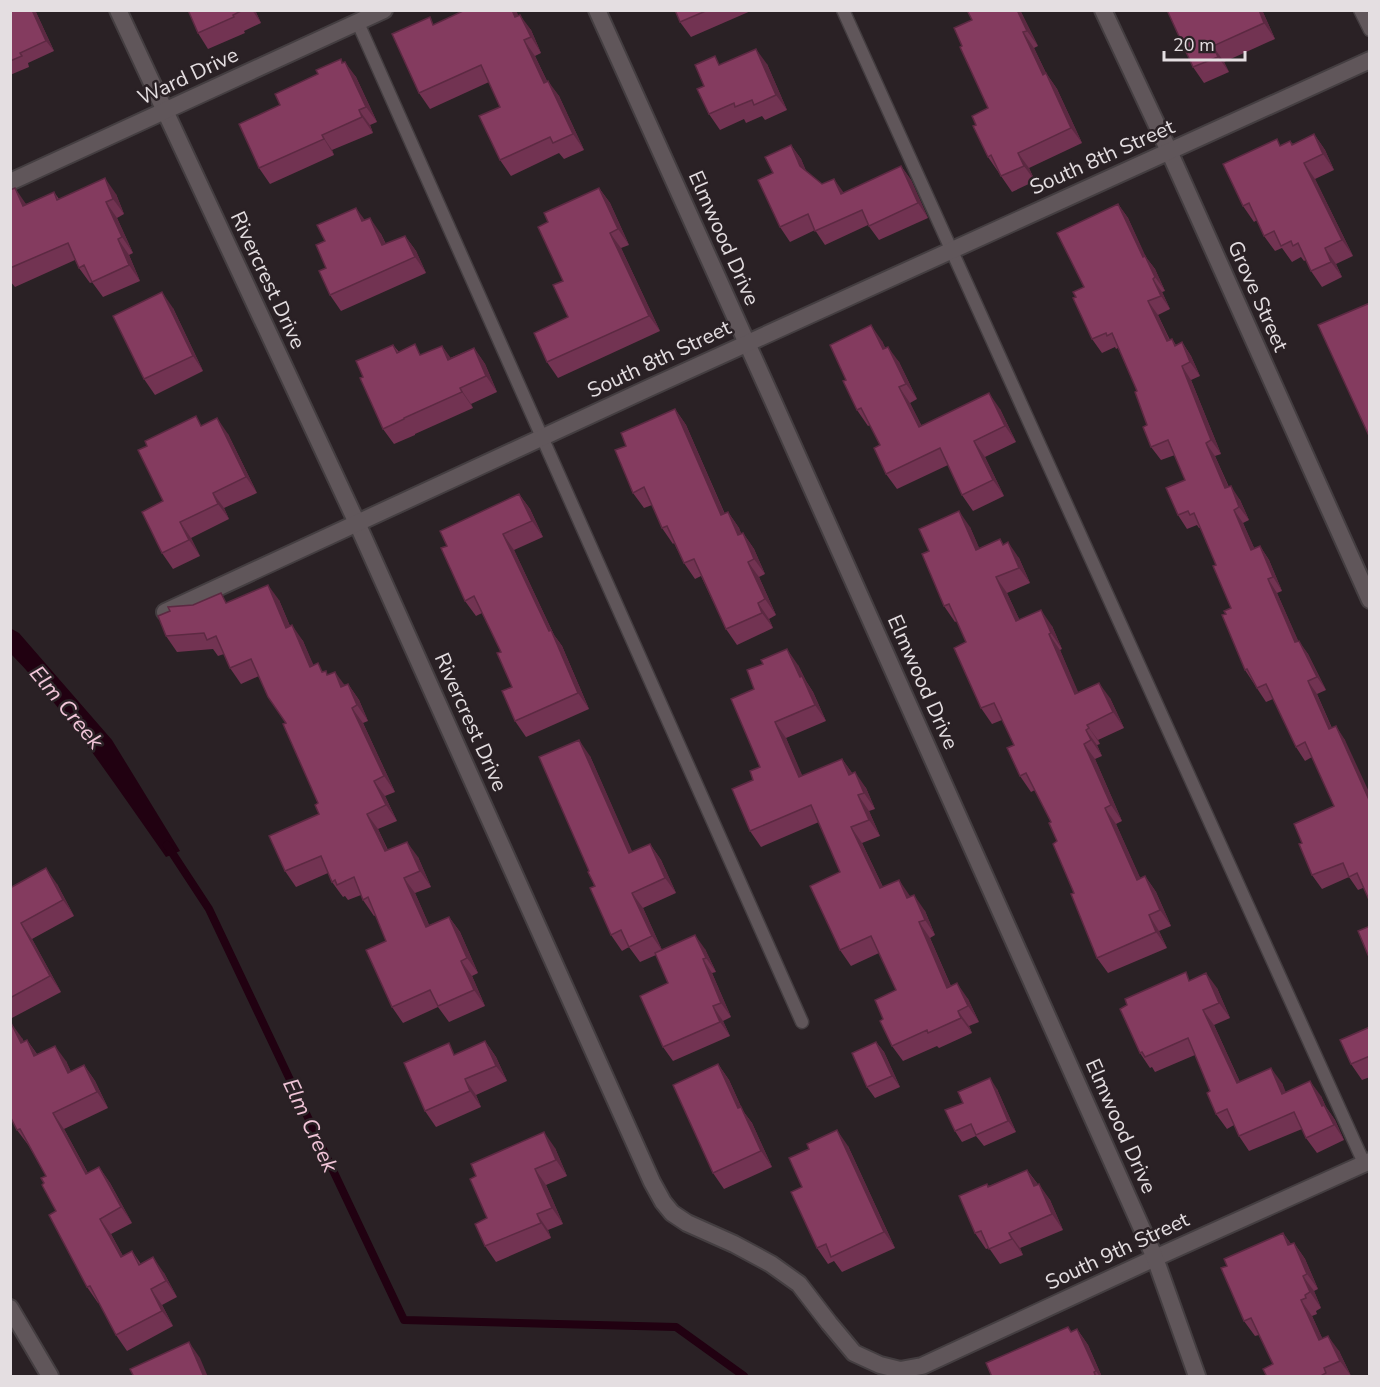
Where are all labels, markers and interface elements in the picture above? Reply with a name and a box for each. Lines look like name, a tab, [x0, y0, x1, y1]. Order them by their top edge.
scale bar	[1164, 24, 1245, 62]
text: 20 m	[1173, 33, 1215, 57]
street label: Ward Drive	[133, 41, 243, 111]
street label: South 8th Street	[1025, 112, 1179, 201]
street label: Elmwood Drive	[682, 166, 766, 310]
street label: Rivercrest Drive	[224, 207, 312, 353]
street label: Grove Street	[1221, 236, 1295, 356]
street label: South 8th Street	[583, 313, 736, 405]
street label: Elmwood Drive	[881, 610, 965, 754]
street label: Rivercrest Drive	[428, 648, 514, 796]
water label: Elm Creek	[22, 659, 111, 757]
street label: Elmwood Drive	[1079, 1054, 1163, 1198]
water label: Elm Creek	[275, 1073, 345, 1178]
street label: South 9th Street	[1041, 1205, 1194, 1297]

